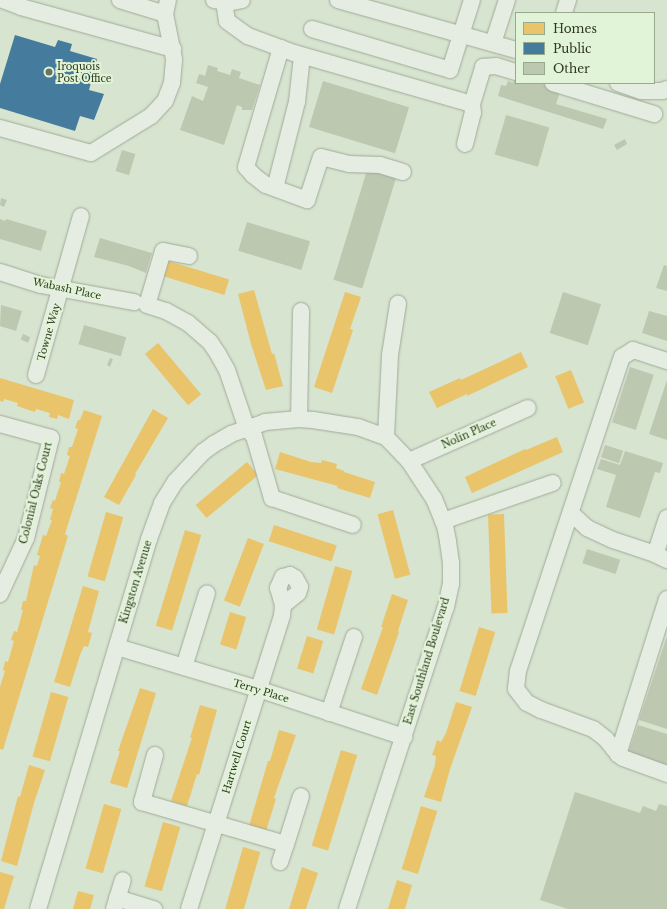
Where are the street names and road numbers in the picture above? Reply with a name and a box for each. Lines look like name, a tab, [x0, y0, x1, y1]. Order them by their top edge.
street label: Wabash Place	[32, 276, 102, 302]
street label: Towne Way	[35, 302, 63, 362]
street label: Nolin Place	[440, 417, 498, 451]
street label: Colonial Oaks Court	[18, 441, 54, 545]
street label: Kingston Avenue	[118, 539, 154, 625]
street label: East Southland Boulevard	[402, 596, 452, 726]
street label: Terry Place	[231, 677, 291, 705]
street label: Hartwell Court	[220, 719, 254, 795]

